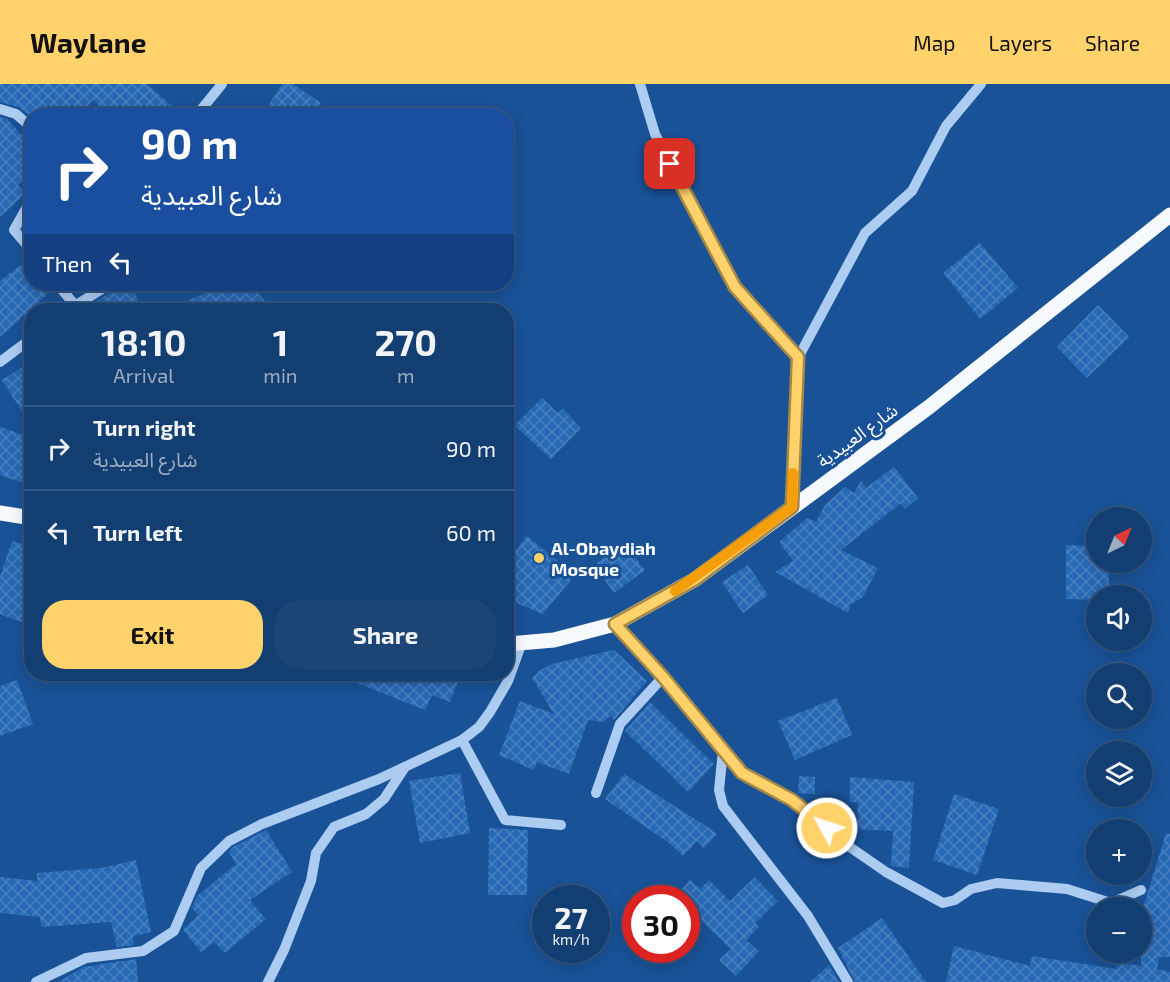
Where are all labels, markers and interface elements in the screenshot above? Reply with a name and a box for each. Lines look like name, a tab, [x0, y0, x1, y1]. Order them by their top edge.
text: Waylane	[30, 25, 146, 59]
text: Map	[913, 30, 955, 55]
text: Layers	[988, 30, 1052, 55]
text: Share	[1085, 30, 1140, 55]
text: 90 m	[141, 117, 238, 167]
icon: right	[42, 132, 120, 210]
pin	[644, 138, 695, 189]
icon: arrive	[653, 147, 686, 180]
text: شارع العبيدية	[141, 178, 282, 210]
icon: left	[104, 246, 137, 279]
text: Then	[42, 250, 92, 276]
text: 18:10	[101, 320, 186, 363]
text: 1	[273, 320, 288, 363]
text: 270	[374, 320, 437, 363]
text: Arrival	[113, 363, 174, 387]
text: min	[263, 363, 297, 387]
text: m	[397, 363, 414, 387]
street label: شارع العبيدية	[812, 398, 904, 475]
text: Turn right	[93, 414, 195, 440]
icon: right	[42, 432, 75, 465]
text: 90 m	[446, 435, 496, 461]
text: شارع العبيدية	[93, 447, 197, 471]
north arrow	[1086, 507, 1152, 573]
map controls	[1086, 507, 1152, 963]
icon: left	[42, 516, 75, 549]
text: Turn left	[93, 519, 182, 545]
text: 60 m	[446, 519, 496, 545]
place label: Al-Obaydiah Mosque	[551, 537, 656, 580]
marker: Al-Obaydiah Mosque	[532, 551, 546, 565]
button: sound	[1086, 585, 1152, 651]
button: Exit	[42, 600, 263, 669]
button: Share	[275, 600, 496, 669]
button: search	[1086, 663, 1152, 729]
button: layers	[1086, 741, 1152, 807]
position arrow	[795, 796, 859, 860]
button: +	[1086, 819, 1152, 885]
speed limit sign: 30	[622, 885, 700, 963]
button: −	[1086, 897, 1152, 963]
text: 27	[554, 899, 588, 935]
text: km/h	[552, 930, 590, 948]

